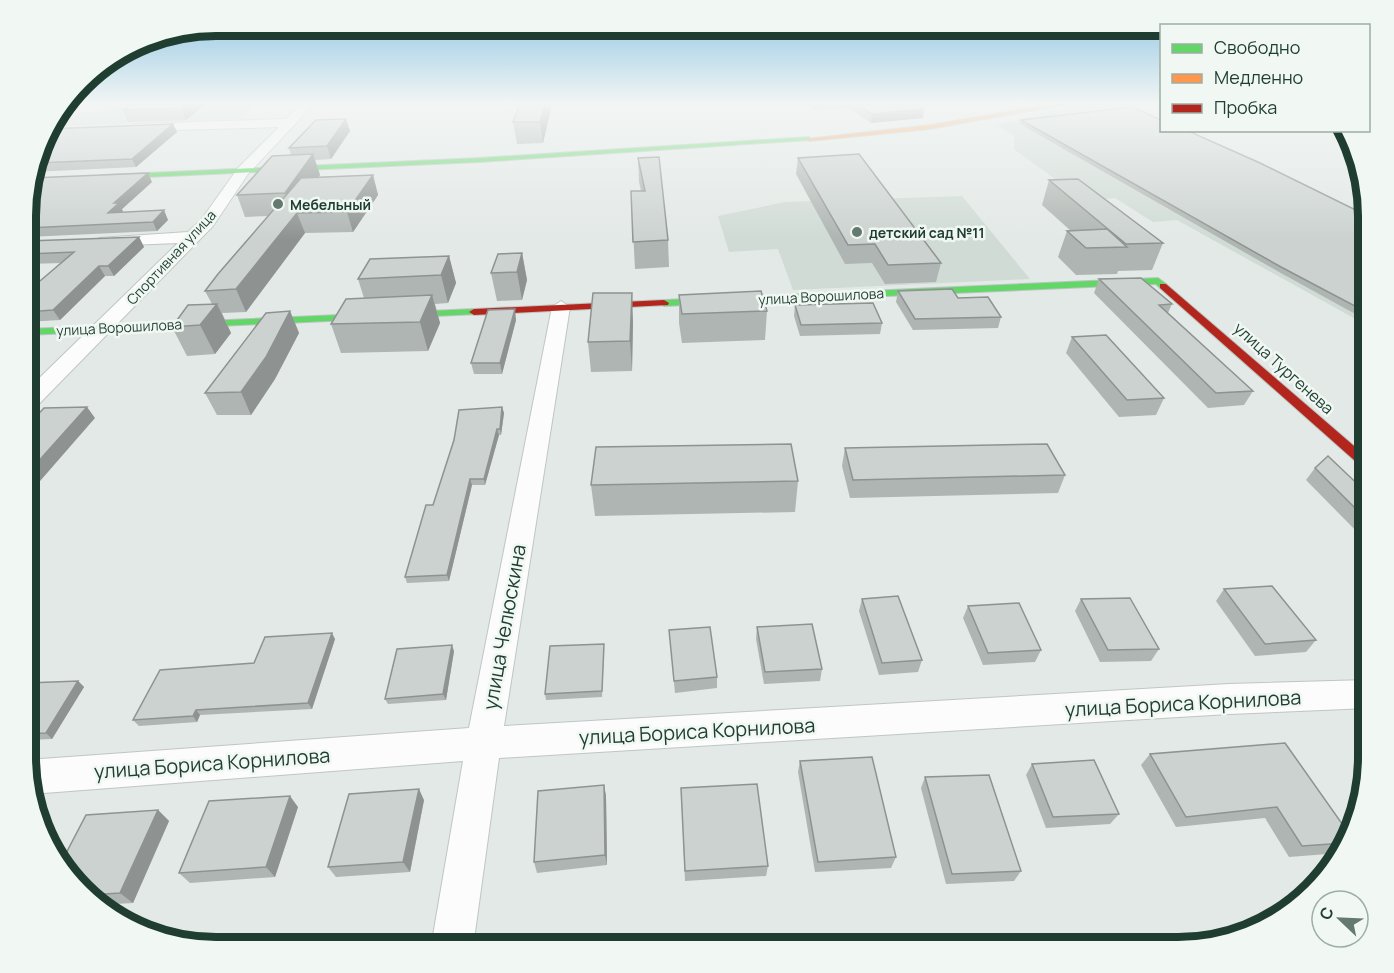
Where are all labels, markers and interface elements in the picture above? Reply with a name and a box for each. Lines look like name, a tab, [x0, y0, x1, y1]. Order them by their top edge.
legend	[1160, 24, 1370, 132]
text: Свободно	[1214, 35, 1300, 59]
text: Медленно	[1214, 65, 1303, 89]
text: Пробка	[1214, 95, 1277, 119]
place label: Мебельный	[290, 195, 371, 214]
marker: Мебельный	[271, 197, 285, 211]
street label: Спортивная улица	[122, 205, 220, 309]
place label: детский сад №11	[869, 223, 985, 242]
marker: детский сад №11	[850, 225, 864, 239]
street label: улица Ворошилова	[758, 283, 884, 309]
street label: улица Ворошилова	[56, 314, 182, 340]
street label: улица Тургенева	[1229, 317, 1339, 419]
street label: улица Челюскина	[476, 542, 532, 712]
street label: улица Бориса Корнилова	[1064, 683, 1302, 723]
street label: улица Бориса Корнилова	[578, 711, 816, 751]
street label: улица Бориса Корнилова	[93, 741, 331, 785]
north arrow	[1310, 889, 1370, 949]
text: С	[1314, 903, 1339, 923]

